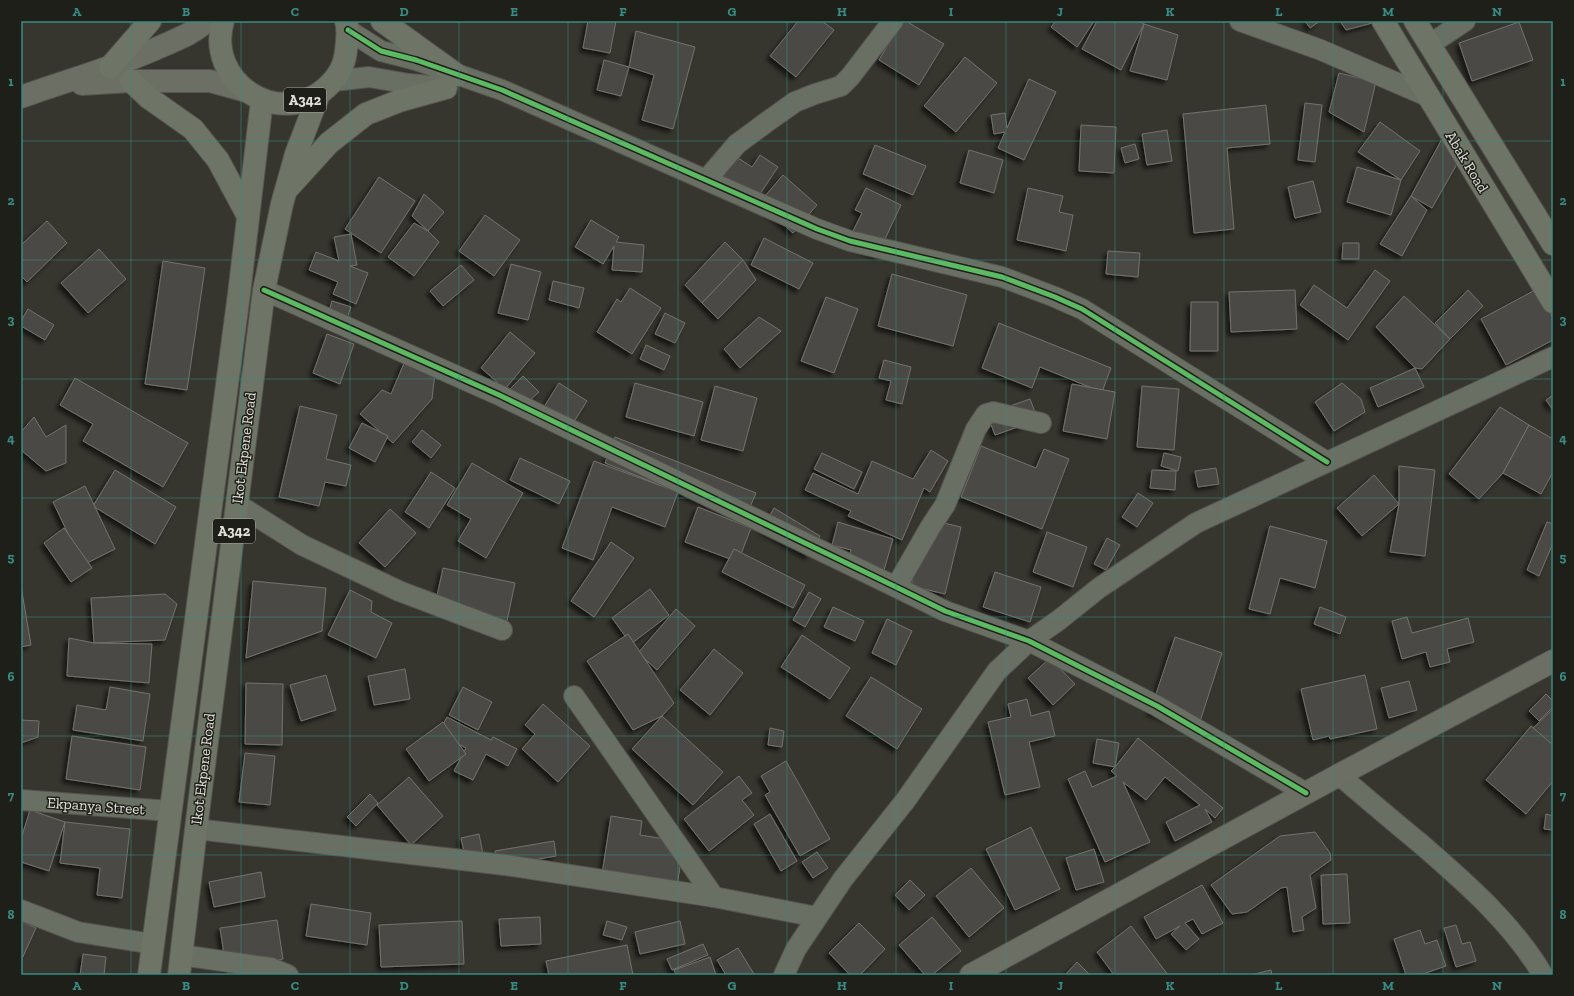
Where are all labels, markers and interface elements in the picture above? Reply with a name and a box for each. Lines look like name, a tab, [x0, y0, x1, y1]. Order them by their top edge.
text: A	[73, 4, 82, 19]
text: B	[182, 4, 190, 19]
text: C	[291, 4, 299, 19]
text: D	[399, 4, 409, 19]
text: E	[510, 4, 518, 19]
text: F	[619, 4, 627, 19]
text: G	[728, 4, 737, 19]
text: H	[837, 4, 847, 19]
text: I	[949, 4, 954, 19]
text: J	[1057, 4, 1063, 19]
text: K	[1166, 4, 1175, 19]
text: L	[1275, 4, 1283, 19]
text: M	[1382, 4, 1394, 19]
text: N	[1492, 4, 1502, 19]
text: 1	[8, 74, 14, 89]
text: 1	[1560, 74, 1566, 89]
road number: A342	[284, 88, 326, 112]
street label: Abak Road	[1442, 128, 1493, 197]
text: 2	[8, 193, 15, 208]
text: 2	[1560, 193, 1567, 208]
text: 3	[8, 312, 15, 327]
text: 3	[1560, 312, 1567, 327]
street label: Ikot Ekpene Road	[228, 390, 260, 505]
text: 4	[7, 431, 15, 446]
text: 4	[1559, 431, 1567, 446]
road number: A342	[213, 519, 255, 543]
text: 5	[8, 550, 15, 565]
text: 5	[1560, 550, 1567, 565]
text: 6	[8, 669, 15, 684]
text: 6	[1560, 669, 1567, 684]
street label: Ikot Ekpene Road	[187, 711, 219, 826]
text: 7	[8, 788, 15, 803]
text: 7	[1560, 788, 1567, 803]
street label: Ekpanya Street	[46, 794, 146, 818]
text: 8	[7, 907, 15, 922]
text: 8	[1559, 907, 1567, 922]
text: A	[73, 978, 82, 993]
text: B	[182, 978, 190, 993]
text: C	[291, 978, 299, 993]
text: D	[399, 978, 409, 993]
text: E	[510, 978, 518, 993]
text: F	[619, 978, 627, 993]
text: G	[728, 978, 737, 993]
text: H	[837, 978, 847, 993]
text: I	[949, 978, 954, 993]
text: J	[1057, 978, 1063, 993]
text: K	[1166, 978, 1175, 993]
text: L	[1275, 978, 1283, 993]
text: M	[1382, 978, 1394, 993]
text: N	[1492, 978, 1502, 993]

